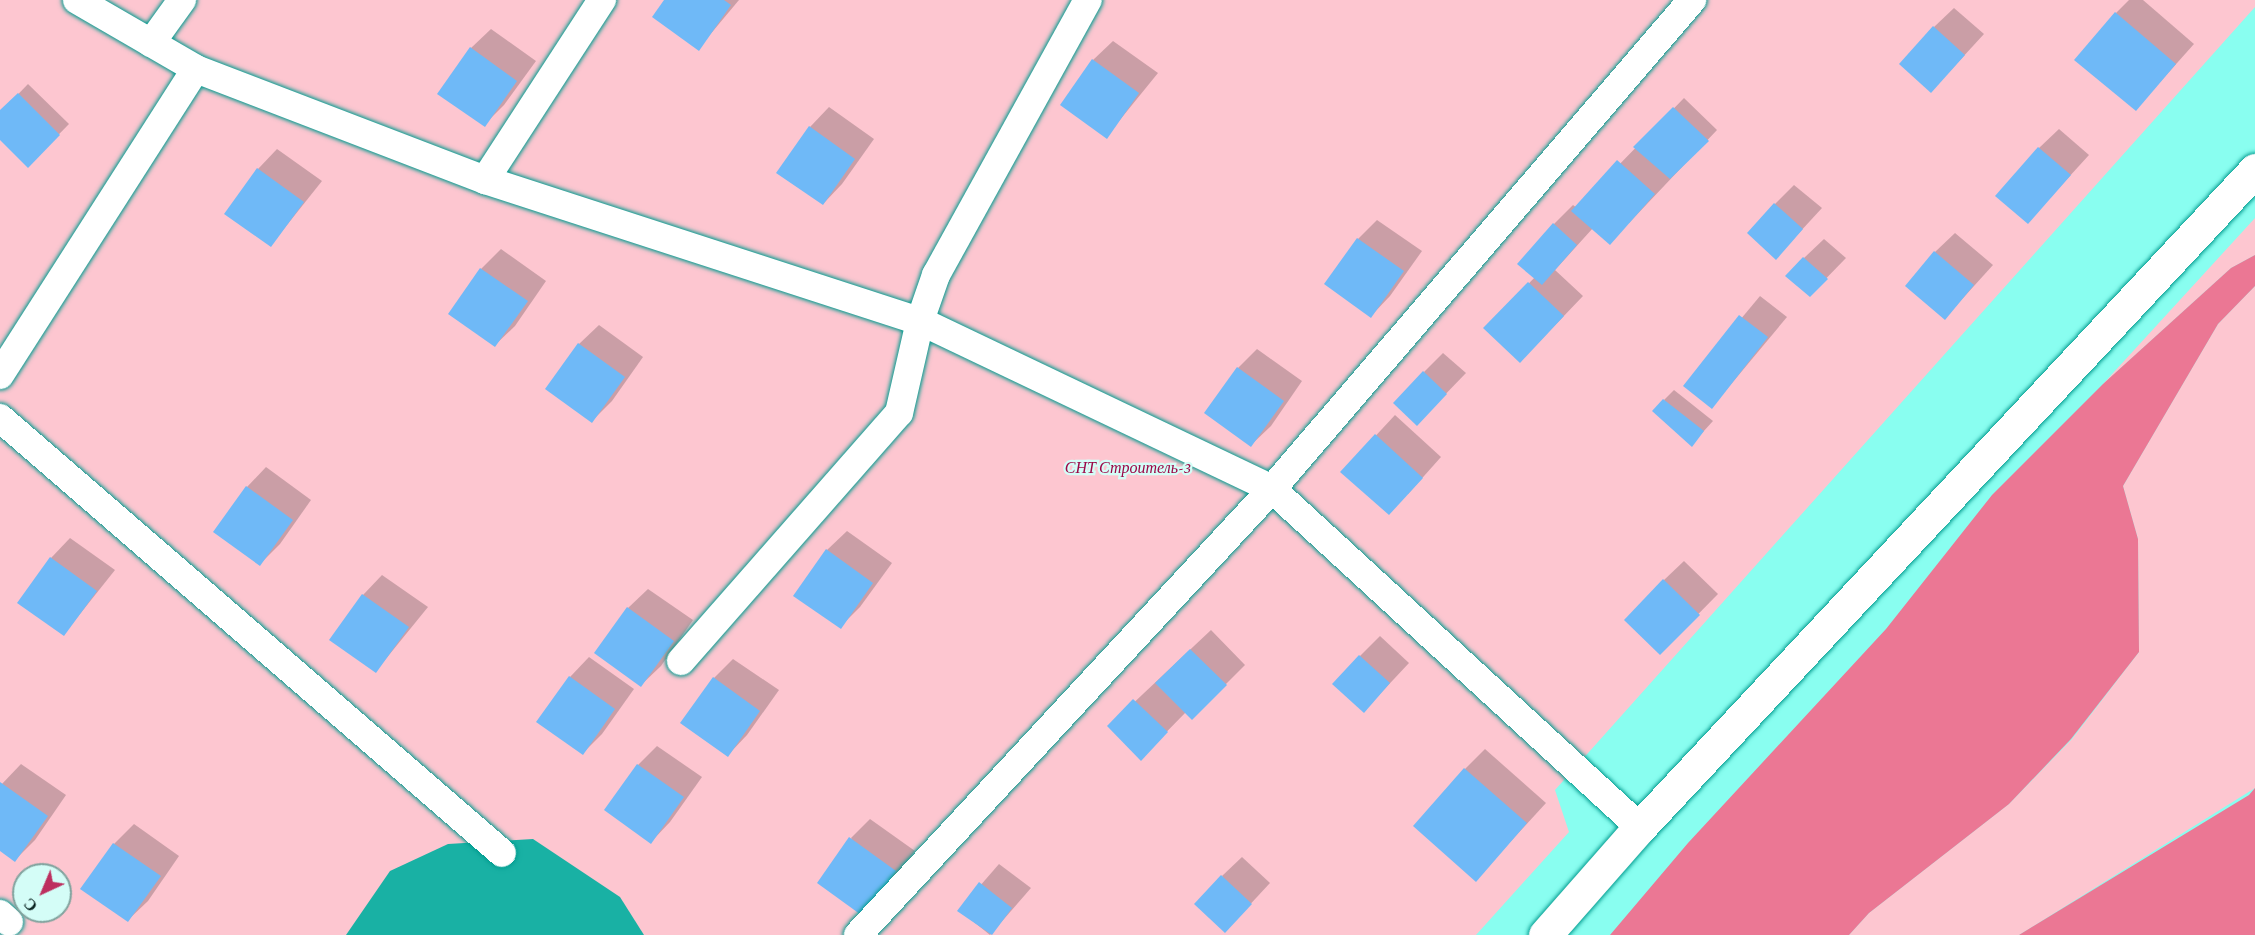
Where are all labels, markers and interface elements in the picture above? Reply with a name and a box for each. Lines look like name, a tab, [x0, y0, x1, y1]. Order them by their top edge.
park label: СНТ Строитель-3	[1065, 458, 1191, 478]
north arrow	[12, 863, 72, 923]
text: С	[20, 895, 41, 915]

